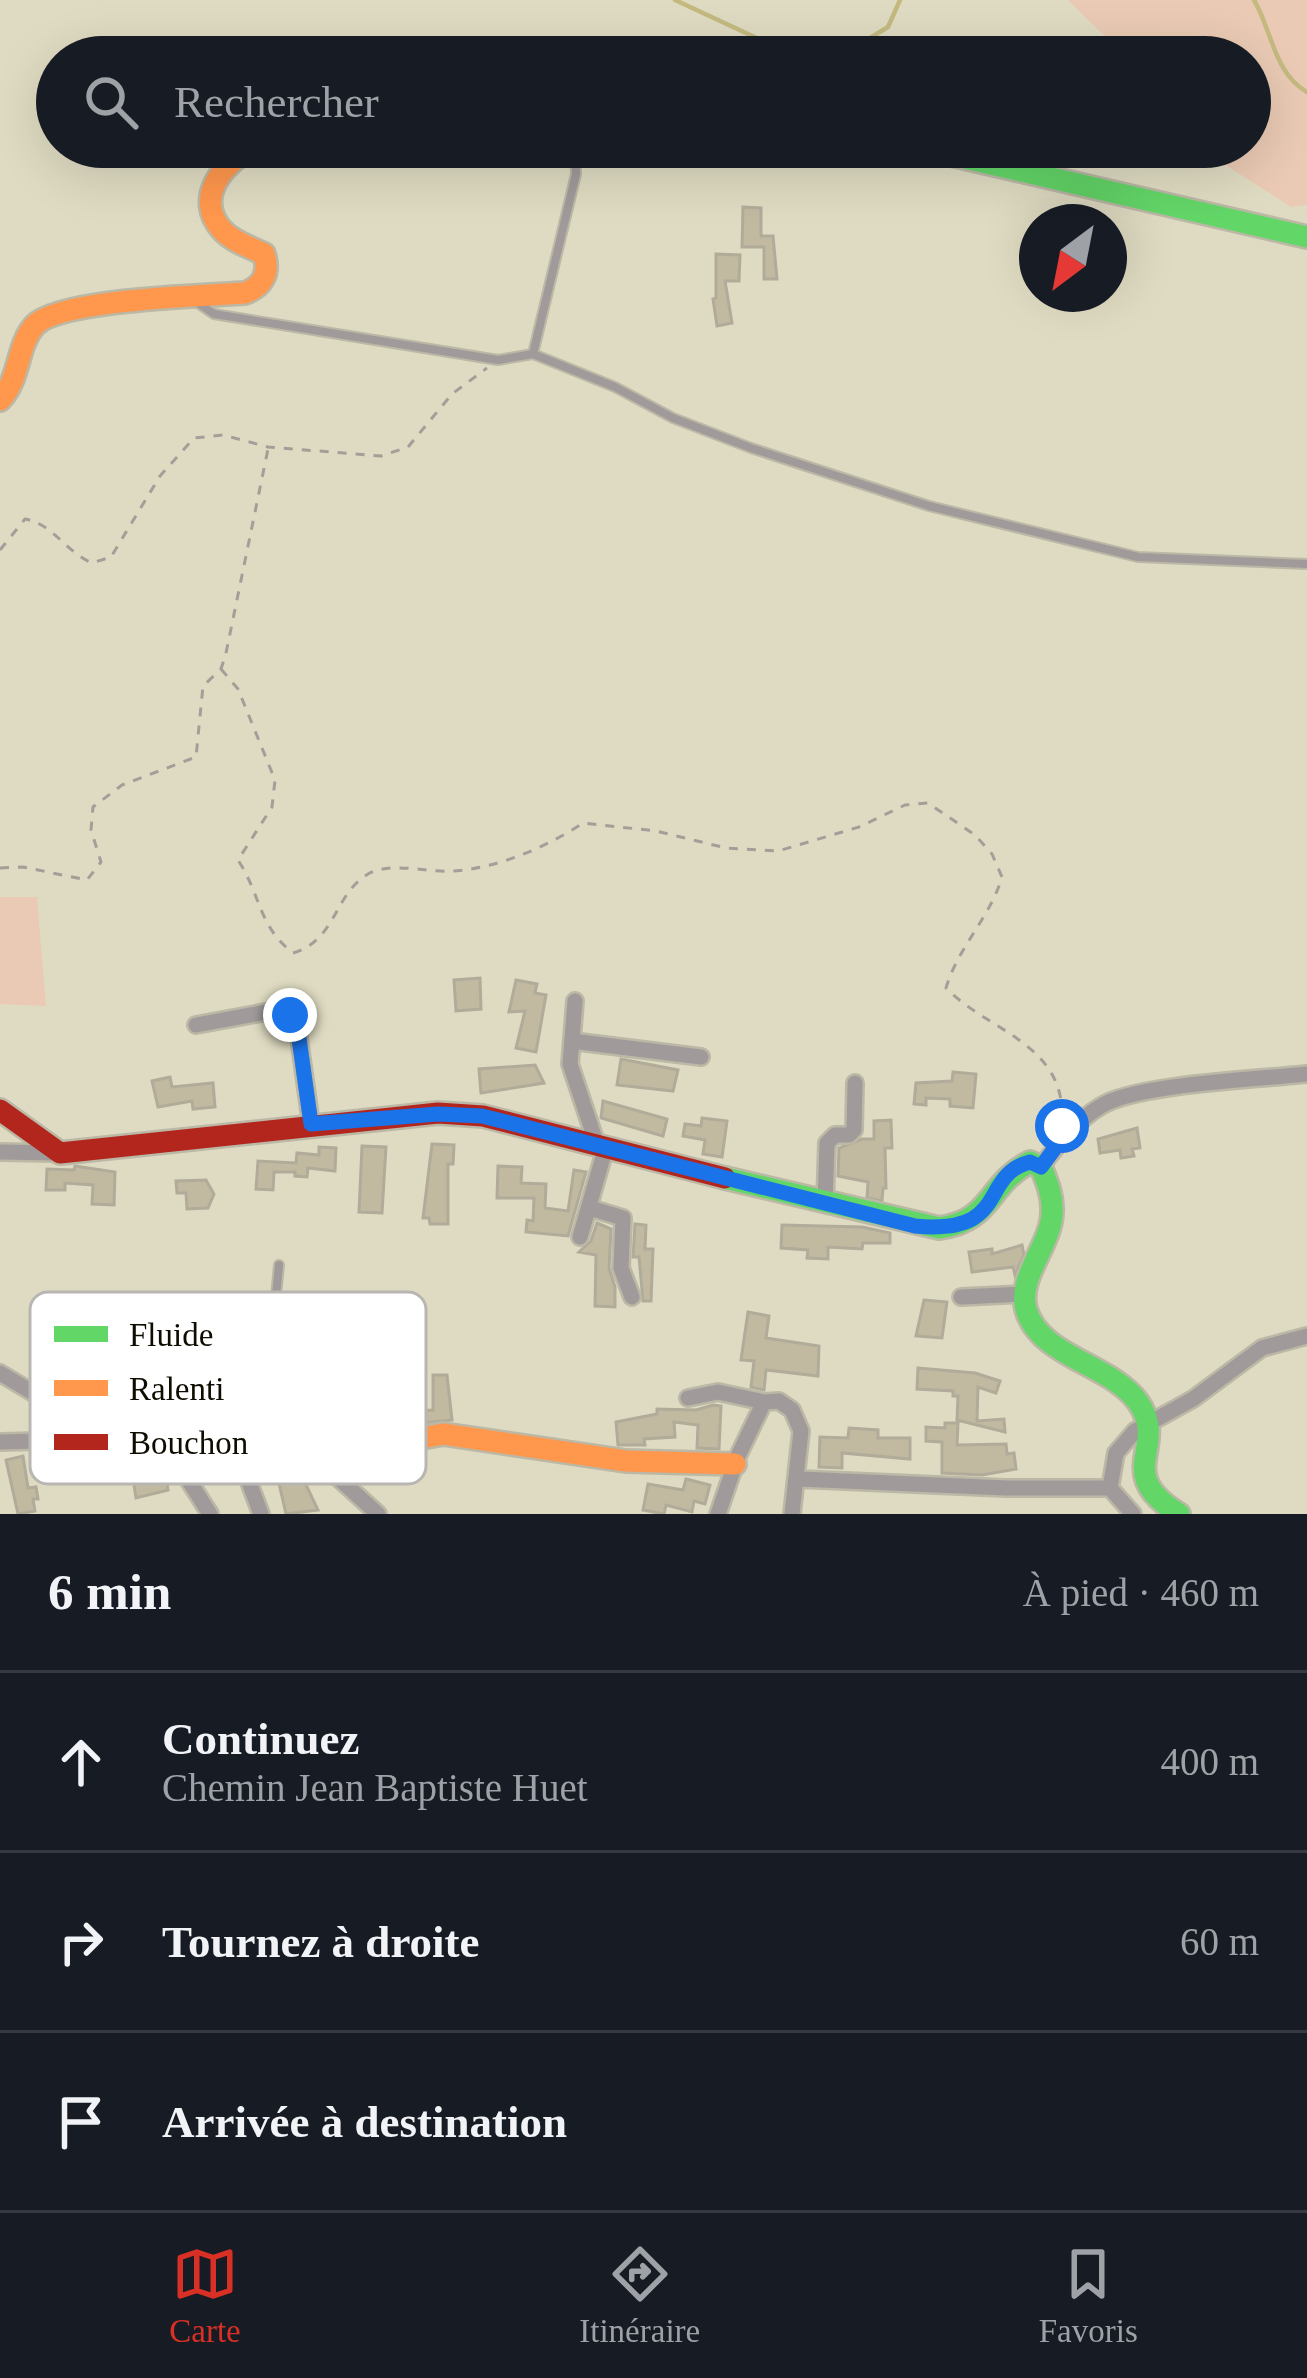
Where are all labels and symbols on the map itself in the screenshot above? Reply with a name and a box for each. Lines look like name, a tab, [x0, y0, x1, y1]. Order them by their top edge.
north arrow	[1019, 204, 1127, 312]
route end	[263, 988, 317, 1042]
route start	[1035, 1099, 1089, 1153]
legend	[30, 1292, 426, 1484]
text: Fluide	[129, 1317, 213, 1353]
text: Ralenti	[129, 1371, 224, 1407]
text: Bouchon	[129, 1425, 248, 1461]

